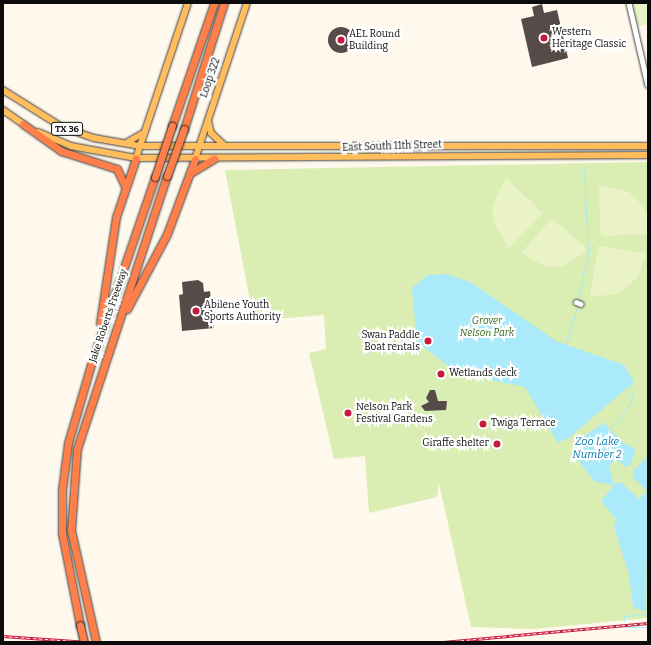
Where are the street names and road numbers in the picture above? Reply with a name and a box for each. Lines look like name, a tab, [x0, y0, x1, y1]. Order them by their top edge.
street label: Loop 322	[199, 56, 223, 100]
road number: TX 36	[51, 122, 83, 136]
street label: East South 11th Street	[342, 139, 442, 155]
street label: Jake Roberts Freeway	[87, 268, 131, 364]

